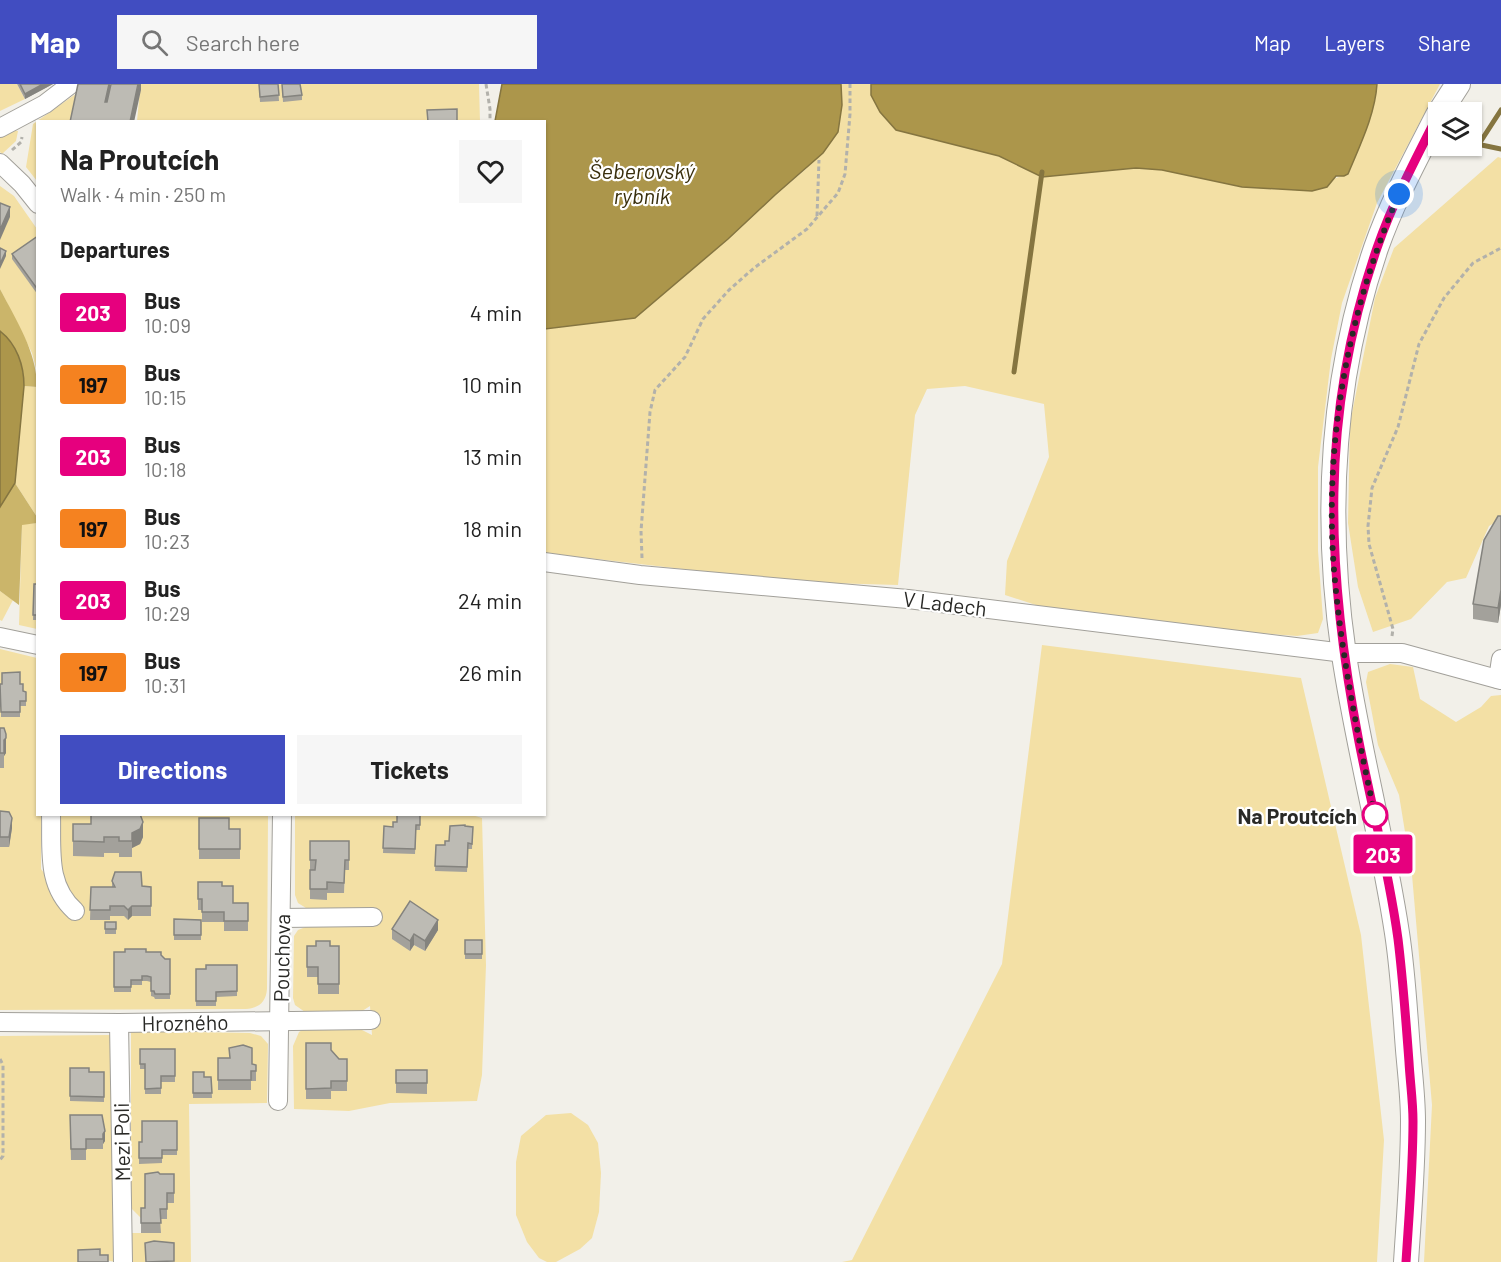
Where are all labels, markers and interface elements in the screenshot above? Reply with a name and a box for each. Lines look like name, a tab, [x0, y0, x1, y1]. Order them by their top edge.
search box	[117, 15, 537, 69]
text: Map	[30, 25, 81, 59]
icon: search	[138, 26, 171, 59]
text: Search here	[186, 29, 300, 55]
text: Map	[1254, 30, 1291, 55]
text: Layers	[1324, 30, 1385, 55]
text: Share	[1418, 30, 1471, 55]
map controls	[1428, 102, 1482, 156]
button: layers	[1428, 102, 1482, 156]
button: heart	[459, 140, 522, 203]
text: Na Proutcích	[60, 142, 219, 176]
water label: Šeberovský rybník	[589, 157, 696, 208]
your location	[1384, 179, 1414, 209]
text: Walk · 4 min · 250 m	[60, 182, 226, 206]
text: Departures	[60, 236, 170, 262]
text: Bus	[144, 287, 181, 313]
text: 4 min	[470, 299, 522, 325]
text: 203	[75, 300, 111, 325]
text: 10:09	[144, 313, 191, 337]
text: Bus	[144, 359, 181, 385]
text: 10 min	[462, 371, 522, 397]
text: 197	[78, 372, 108, 397]
text: 10:15	[144, 385, 186, 409]
text: Bus	[144, 431, 181, 457]
text: 13 min	[463, 443, 522, 469]
text: 203	[75, 444, 111, 469]
text: 10:18	[144, 457, 187, 481]
text: Bus	[144, 503, 181, 529]
text: 18 min	[463, 515, 522, 541]
text: 197	[78, 516, 108, 541]
text: 10:23	[144, 529, 190, 553]
text: Bus	[144, 575, 181, 601]
street label: V Ladech	[902, 585, 988, 621]
text: 24 min	[458, 587, 522, 613]
text: 203	[75, 588, 111, 613]
text: 10:29	[144, 601, 190, 625]
text: Bus	[144, 647, 181, 673]
text: 26 min	[459, 659, 522, 685]
text: 197	[78, 660, 108, 685]
text: 10:31	[144, 673, 186, 697]
button: Directions	[60, 735, 285, 804]
button: Tickets	[297, 735, 522, 804]
marker: Na Proutcích	[1362, 802, 1388, 828]
place label: Na Proutcích	[1237, 803, 1357, 828]
line badge: 203	[1348, 834, 1418, 874]
text: 203	[1365, 842, 1401, 867]
street label: Pouchova	[268, 914, 294, 1002]
street label: Hrozného	[141, 1009, 229, 1035]
street label: Mezi Poli	[108, 1102, 134, 1182]

